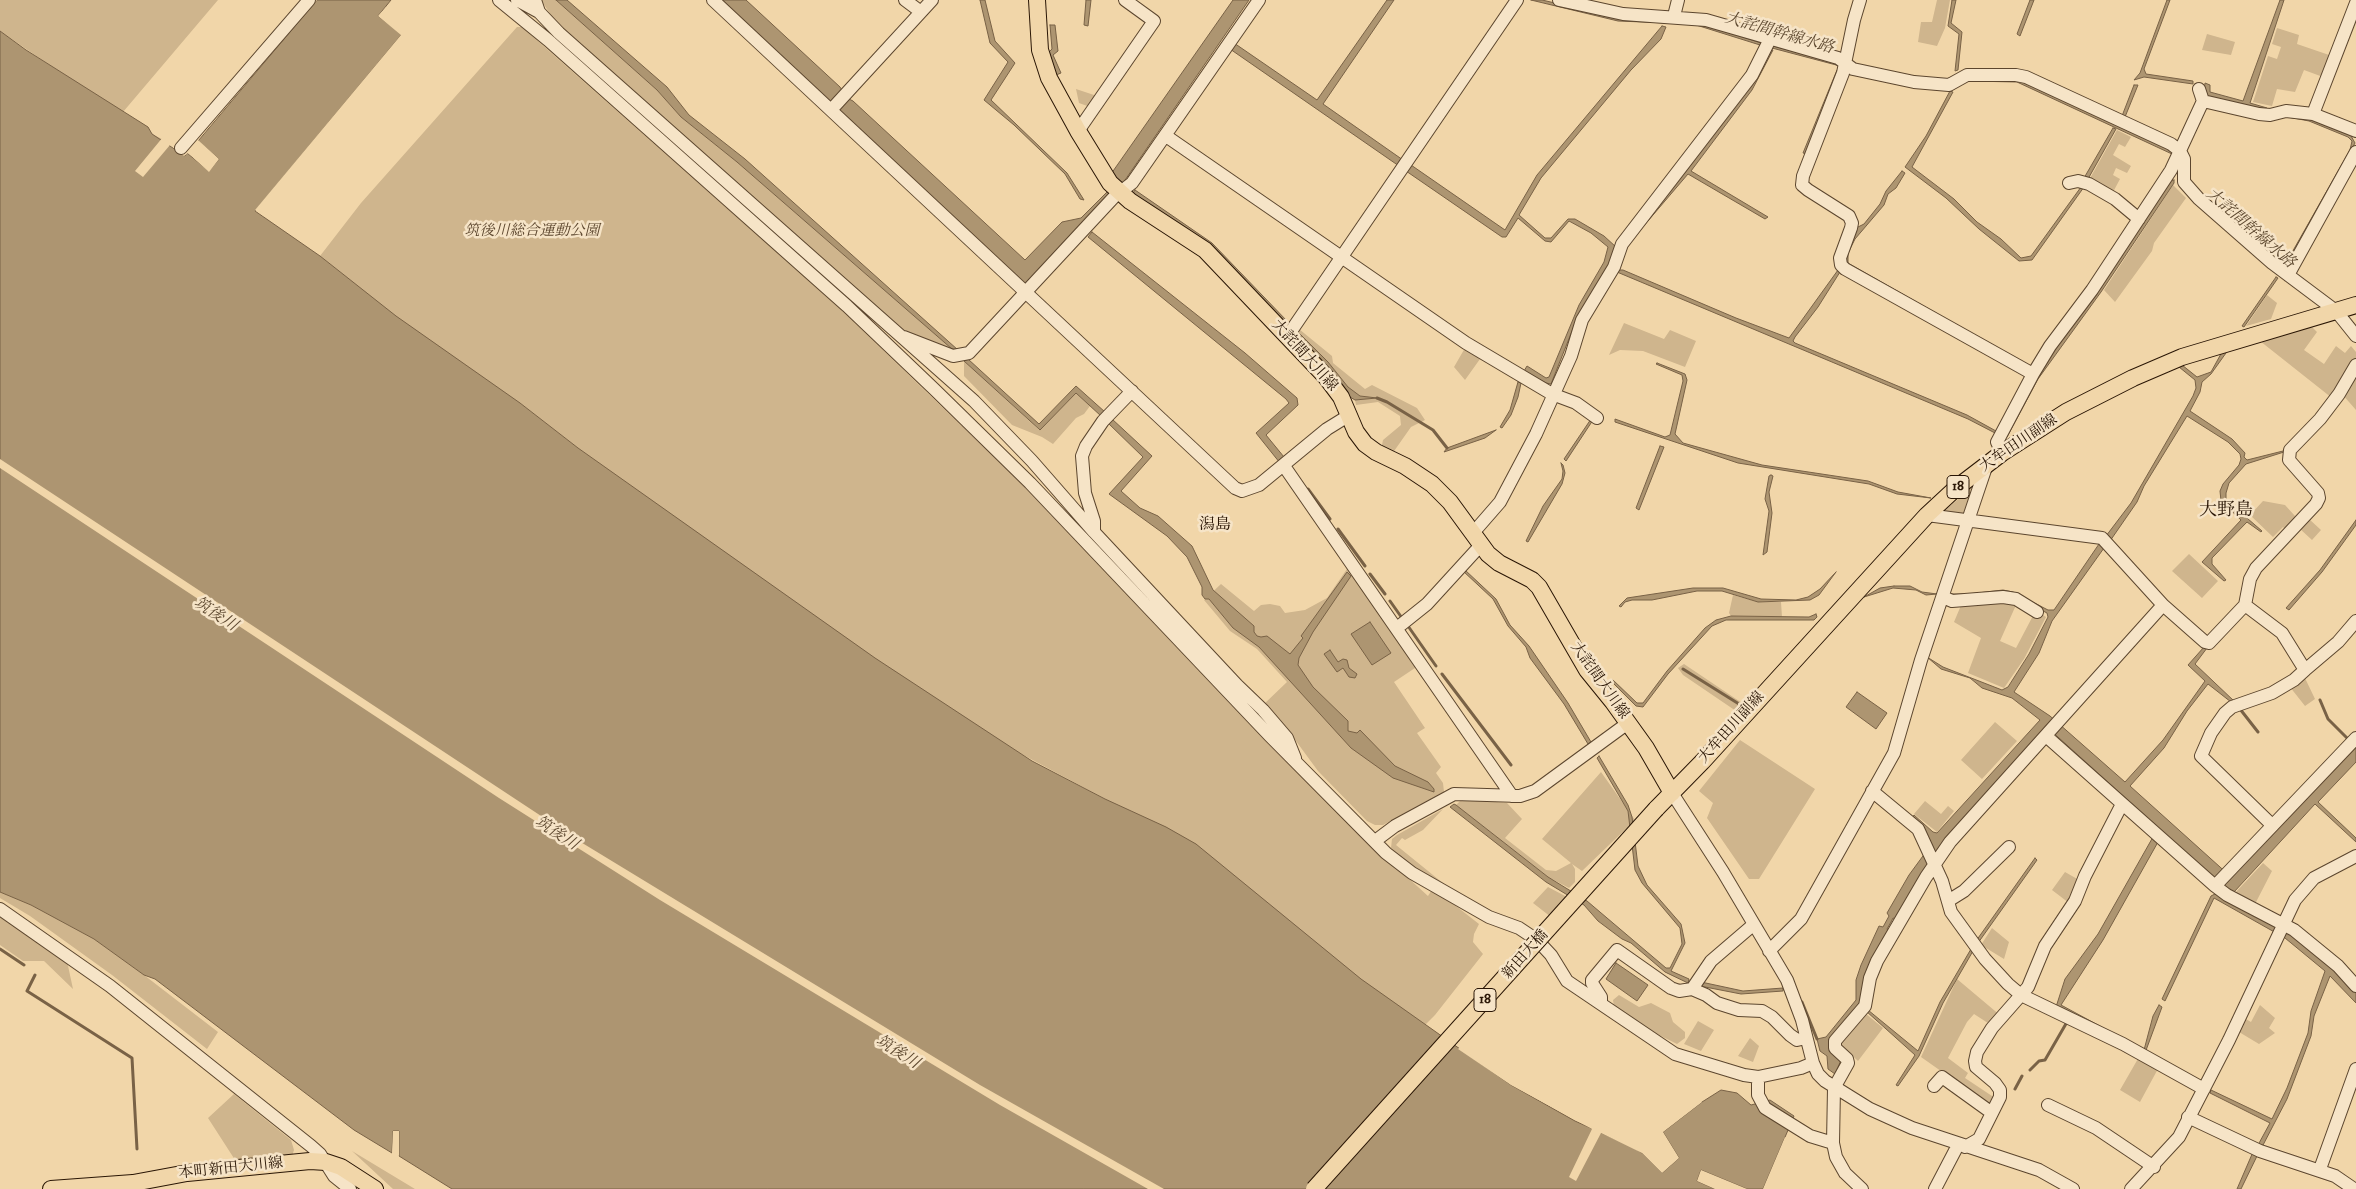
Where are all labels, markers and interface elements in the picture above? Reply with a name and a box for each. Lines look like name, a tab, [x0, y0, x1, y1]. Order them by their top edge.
water label: 大詫間幹線水路	[1723, 9, 1835, 59]
water label: 大詫間幹線水路	[2201, 185, 2299, 273]
park label: 筑後川総合運動公園	[465, 223, 599, 241]
street label: 大詫間大川線	[1267, 317, 1341, 395]
street label: 大牟田川副線	[1977, 411, 2061, 477]
road number: 18	[1947, 476, 1969, 498]
district label: 大野島	[2199, 500, 2253, 522]
district label: 潟島	[1199, 516, 1231, 536]
water label: 筑後川	[190, 594, 240, 636]
street label: 大詫間大川線	[1566, 639, 1632, 723]
street label: 大牟田川副線	[1695, 689, 1769, 767]
water label: 筑後川	[531, 813, 581, 855]
street label: 新田大橋	[1499, 927, 1553, 983]
road number: 18	[1474, 988, 1496, 1012]
water label: 筑後川	[872, 1032, 922, 1074]
street label: 本町新田大川線	[178, 1155, 284, 1183]

